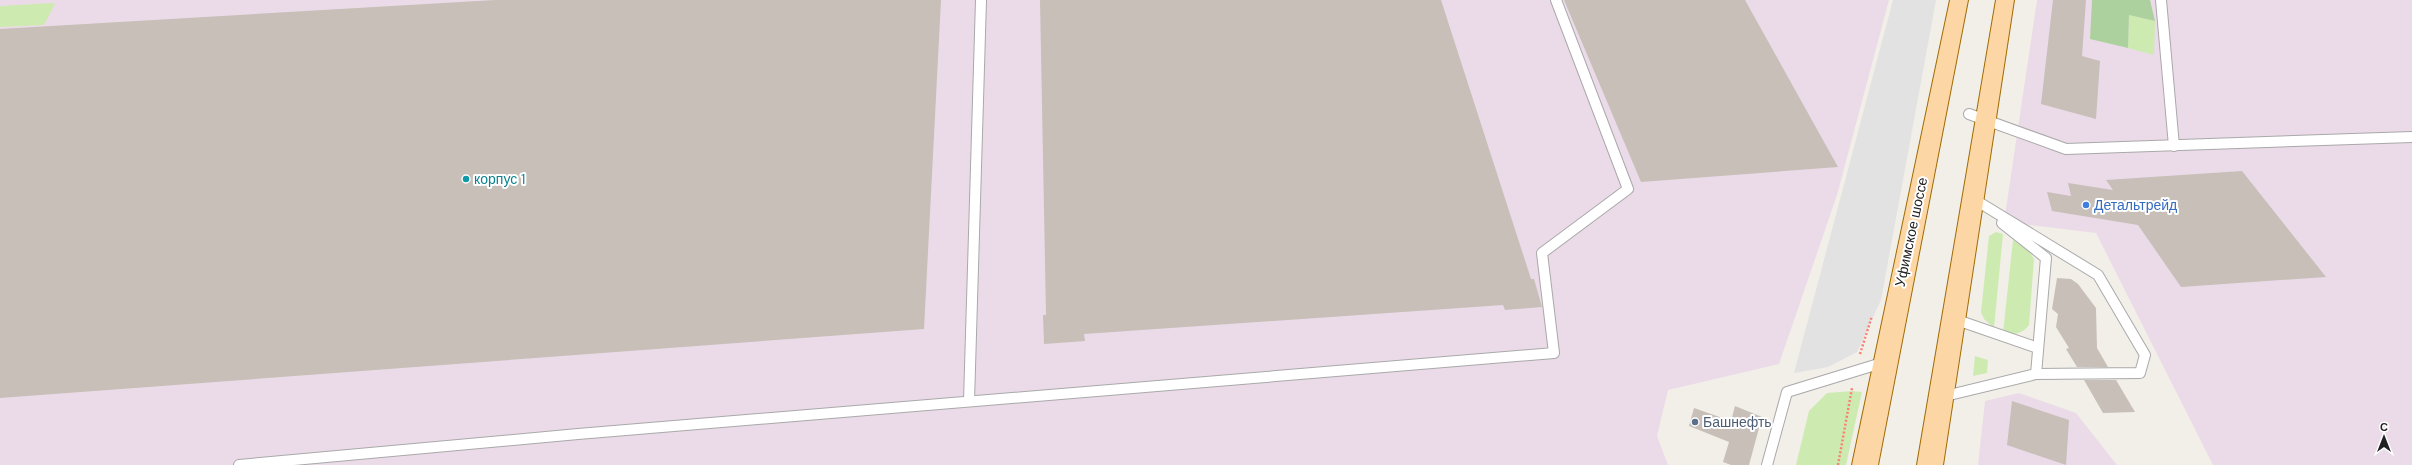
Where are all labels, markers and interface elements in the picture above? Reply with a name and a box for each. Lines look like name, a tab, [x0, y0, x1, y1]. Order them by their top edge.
place label: корпус 1	[474, 170, 525, 188]
marker: корпус 1	[461, 174, 471, 184]
street label: Уфимское шоссе	[1891, 176, 1931, 288]
place label: Детальтрейд	[2094, 196, 2177, 214]
marker: Детальтрейд	[2081, 200, 2091, 210]
place label: Башнефть	[1703, 413, 1772, 431]
marker: Башнефть	[1690, 417, 1700, 427]
north arrow	[2364, 417, 2404, 457]
text: С	[2380, 420, 2388, 434]

